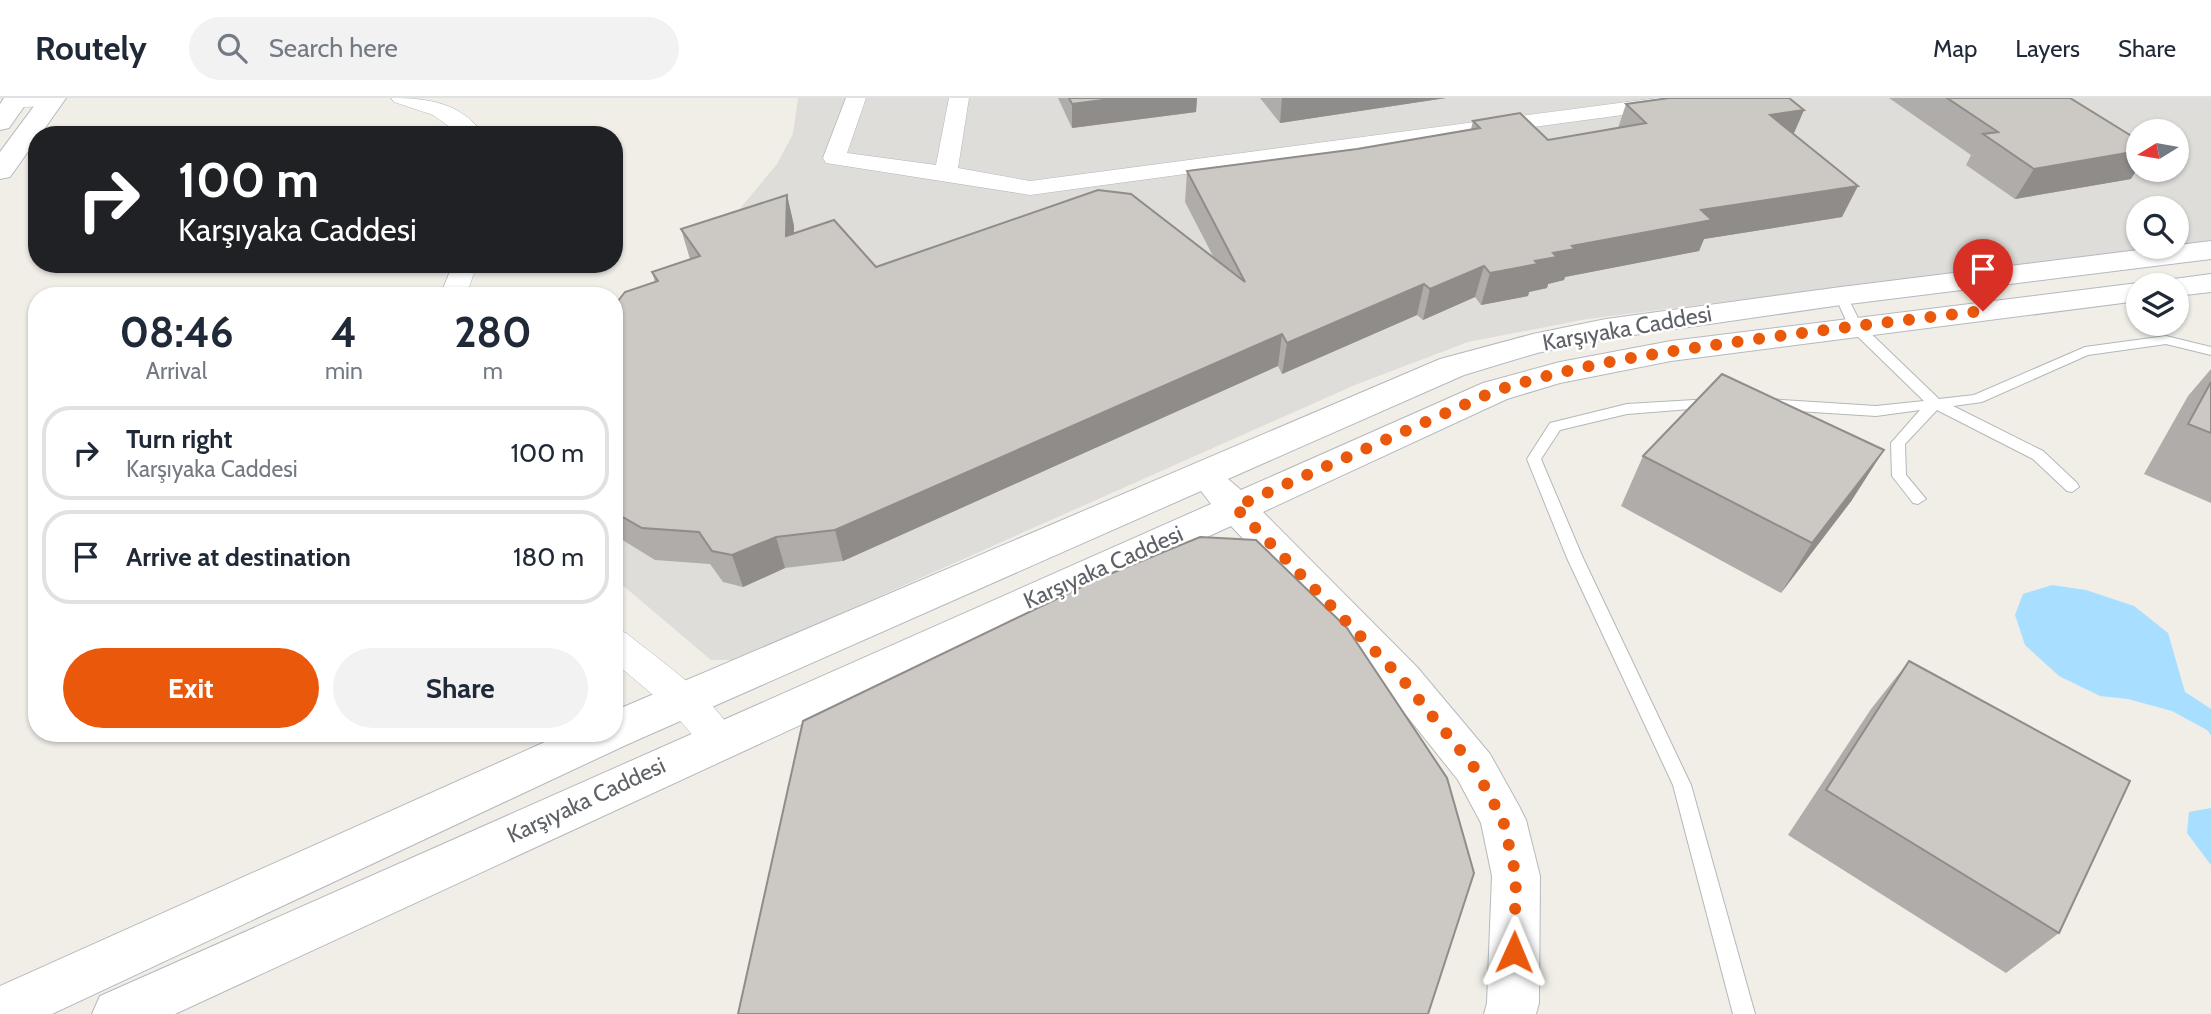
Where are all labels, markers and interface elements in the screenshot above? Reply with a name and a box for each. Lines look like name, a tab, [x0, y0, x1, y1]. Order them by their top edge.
search box	[189, 17, 679, 80]
text: Routely	[35, 28, 147, 68]
icon: search	[213, 29, 251, 67]
text: Search here	[269, 32, 398, 64]
text: Map	[1933, 34, 1977, 63]
text: Layers	[2015, 34, 2080, 63]
text: Share	[2118, 34, 2176, 63]
north arrow	[2126, 119, 2189, 182]
map controls	[2126, 119, 2189, 336]
text: 100 m	[178, 150, 319, 209]
icon: right	[63, 154, 154, 245]
button: search	[2126, 196, 2189, 259]
text: Karşıyaka Caddesi	[178, 210, 417, 249]
pin	[1953, 239, 2013, 311]
icon: arrive	[1964, 250, 2002, 288]
button: layers	[2126, 273, 2189, 336]
street label: Karşıyaka Caddesi	[1540, 299, 1714, 357]
text: 08:46	[119, 306, 233, 358]
text: 4	[331, 306, 357, 358]
text: 280	[454, 306, 532, 358]
text: Arrival	[146, 357, 207, 385]
text: min	[325, 357, 363, 385]
text: m	[483, 357, 503, 385]
text: Turn right	[126, 423, 232, 455]
icon: right	[67, 434, 105, 472]
text: 100 m	[511, 437, 584, 469]
text: Karşıyaka Caddesi	[126, 455, 298, 483]
street label: Karşıyaka Caddesi	[1019, 519, 1187, 615]
icon: arrive	[67, 538, 105, 576]
text: Arrive at destination	[126, 541, 351, 573]
text: 180 m	[513, 541, 584, 573]
button: Exit	[63, 648, 319, 728]
button: Share	[333, 648, 588, 728]
street label: Karşıyaka Caddesi	[502, 751, 670, 849]
position arrow	[1477, 915, 1551, 989]

